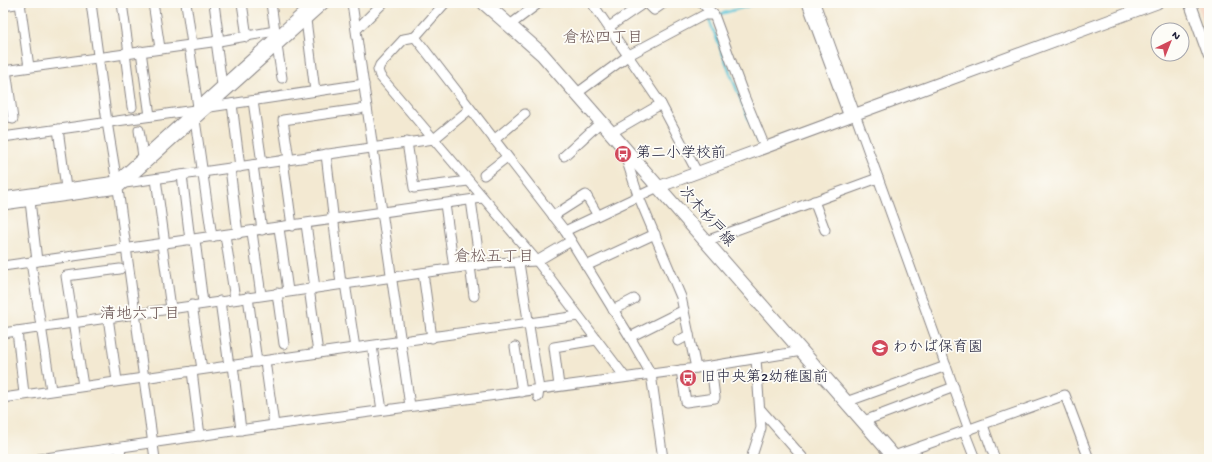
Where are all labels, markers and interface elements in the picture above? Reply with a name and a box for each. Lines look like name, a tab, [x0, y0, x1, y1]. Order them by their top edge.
north arrow	[1150, 22, 1190, 62]
district label: 倉松四丁目	[563, 28, 643, 49]
text: N	[1169, 29, 1182, 43]
bus stop icon: 第二小学校前	[613, 144, 633, 164]
place label: 第二小学校前	[636, 144, 726, 163]
street label: 次木杉戸線	[674, 182, 739, 251]
district label: 倉松五丁目	[454, 247, 534, 268]
district label: 清地六丁目	[100, 304, 180, 325]
school or university icon: わかば保育園	[870, 338, 890, 358]
place label: わかば保育園	[893, 338, 983, 357]
bus stop icon: 旧中央第2幼稚園前	[678, 368, 698, 388]
place label: 旧中央第2幼稚園前	[701, 368, 828, 387]

